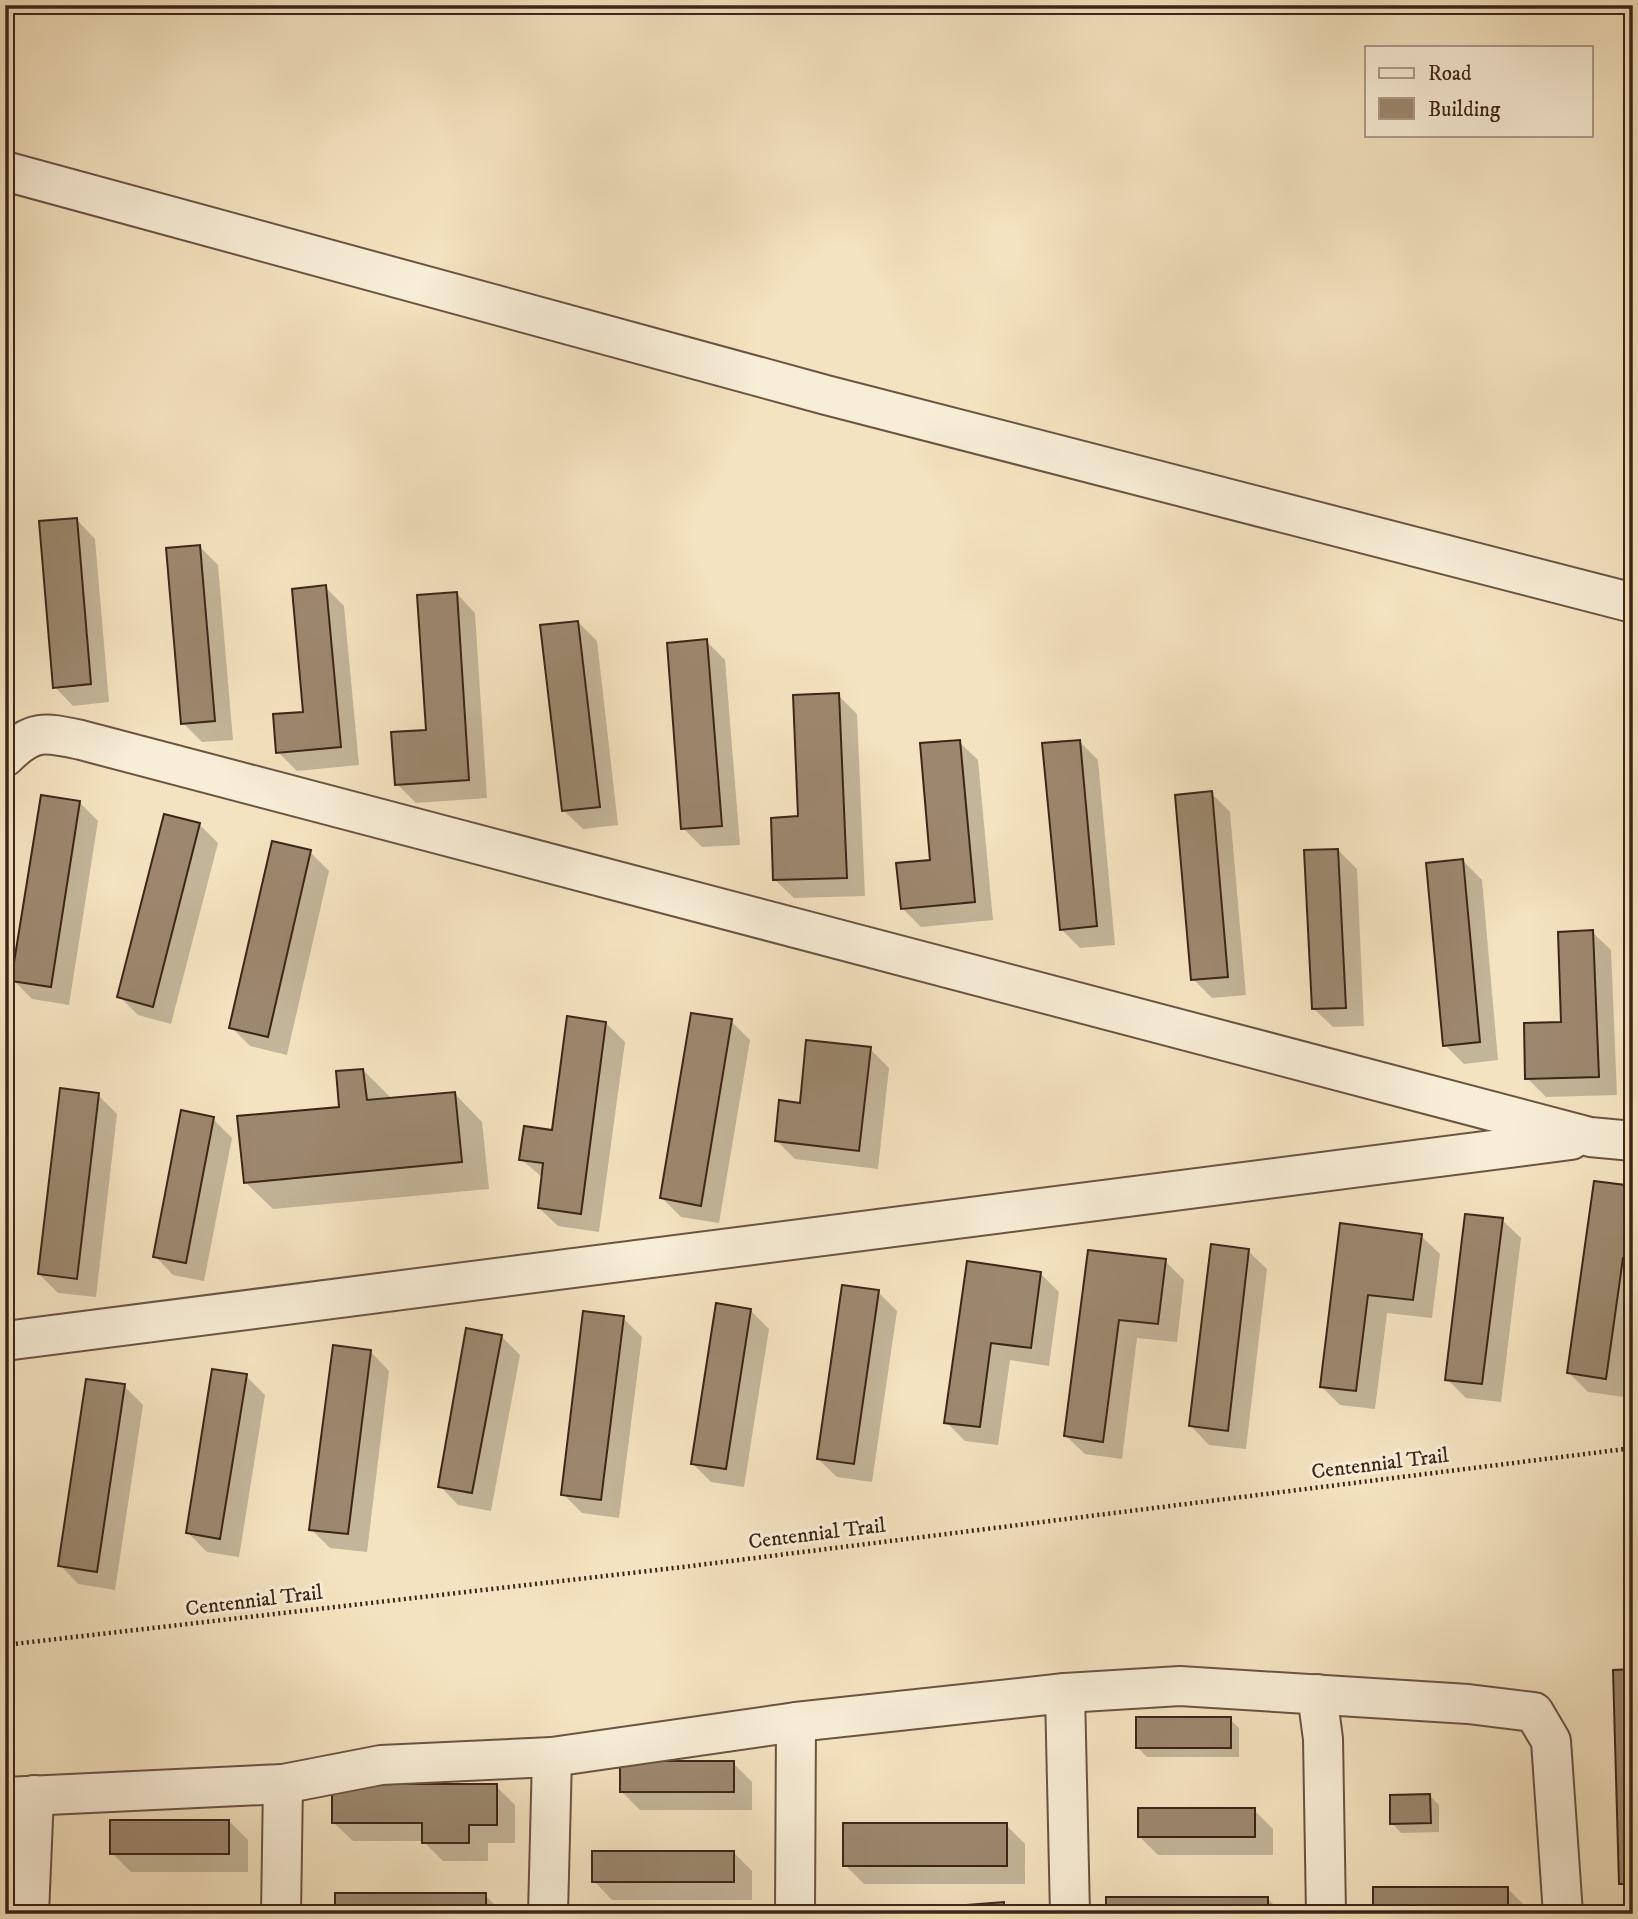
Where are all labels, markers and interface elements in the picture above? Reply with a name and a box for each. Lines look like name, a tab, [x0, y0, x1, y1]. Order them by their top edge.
legend	[1365, 46, 1592, 136]
text: Road	[1428, 61, 1472, 87]
text: Building	[1428, 97, 1501, 123]
street label: Centennial Trail	[1310, 1443, 1451, 1485]
street label: Centennial Trail	[747, 1513, 888, 1555]
street label: Centennial Trail	[184, 1580, 325, 1622]

